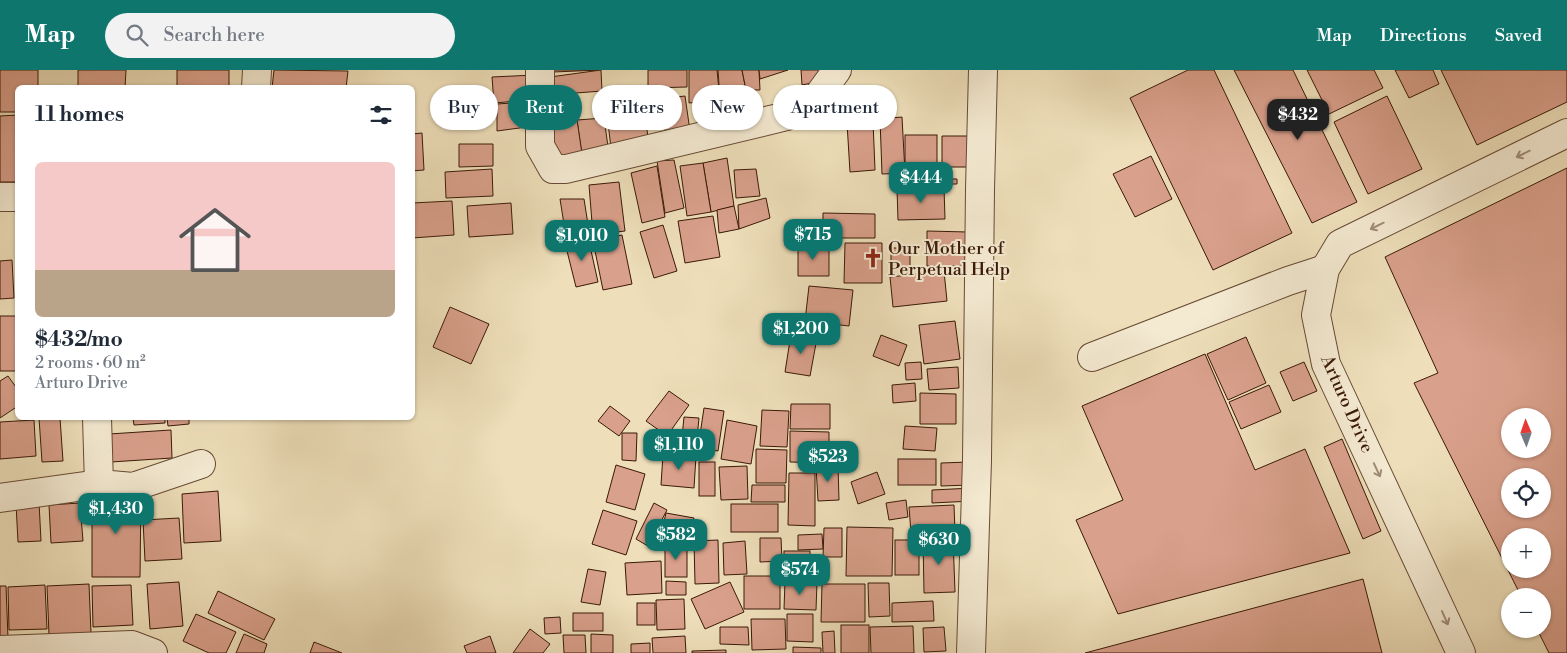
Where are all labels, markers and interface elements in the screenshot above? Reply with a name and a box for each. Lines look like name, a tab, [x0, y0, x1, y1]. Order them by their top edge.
search box	[105, 13, 455, 58]
text: Map	[25, 20, 75, 50]
icon: search	[123, 21, 151, 49]
text: Search here	[163, 23, 265, 47]
text: Map	[1316, 24, 1352, 47]
text: Directions	[1380, 24, 1467, 47]
text: Saved	[1495, 24, 1542, 47]
chip: Buy	[430, 85, 498, 130]
chip: Rent	[508, 85, 582, 130]
chip: Filters	[592, 85, 682, 130]
chip: New	[692, 85, 763, 130]
chip: Apartment	[773, 85, 897, 130]
pin: $432	[1268, 98, 1328, 141]
icon: filters	[367, 101, 395, 129]
text: 11 homes	[35, 102, 124, 128]
text: $432	[1278, 105, 1318, 125]
one-way arrow	[1516, 150, 1531, 159]
pin: $444	[891, 162, 951, 204]
text: $444	[900, 168, 942, 188]
icon: home	[170, 195, 260, 285]
pin: $715	[783, 218, 843, 261]
pin: $1,010	[541, 220, 623, 262]
one-way arrow	[1370, 221, 1385, 231]
text: $715	[795, 225, 832, 245]
text: $1,010	[556, 226, 608, 246]
place label: Our Mother of Perpetual Help	[888, 237, 1010, 281]
church icon: Our Mother of Perpetual Help	[862, 247, 884, 269]
pin: $1,200	[760, 312, 842, 355]
text: $1,200	[773, 319, 829, 339]
text: $432/mo	[35, 327, 123, 353]
street label: Arturo Drive	[1315, 351, 1379, 456]
text: 2 rooms · 60 m²	[35, 353, 146, 373]
text: Arturo Drive	[35, 373, 128, 393]
north arrow	[1501, 408, 1551, 458]
map controls	[1501, 408, 1551, 638]
pin: $1,110	[638, 428, 720, 471]
text: $1,110	[654, 435, 704, 455]
pin: $523	[798, 440, 858, 483]
text: $523	[808, 447, 848, 467]
one-way arrow	[1372, 463, 1382, 478]
button: locate	[1501, 468, 1551, 518]
pin: $1,430	[75, 492, 157, 535]
text: $1,430	[89, 499, 143, 519]
pin: $582	[646, 518, 706, 561]
pin: $630	[909, 524, 969, 566]
text: $582	[656, 525, 696, 545]
button: +	[1501, 528, 1551, 578]
text: $630	[919, 530, 959, 550]
pin: $574	[770, 554, 830, 596]
text: $574	[781, 560, 819, 580]
button: −	[1501, 588, 1551, 638]
one-way arrow	[1440, 610, 1450, 625]

